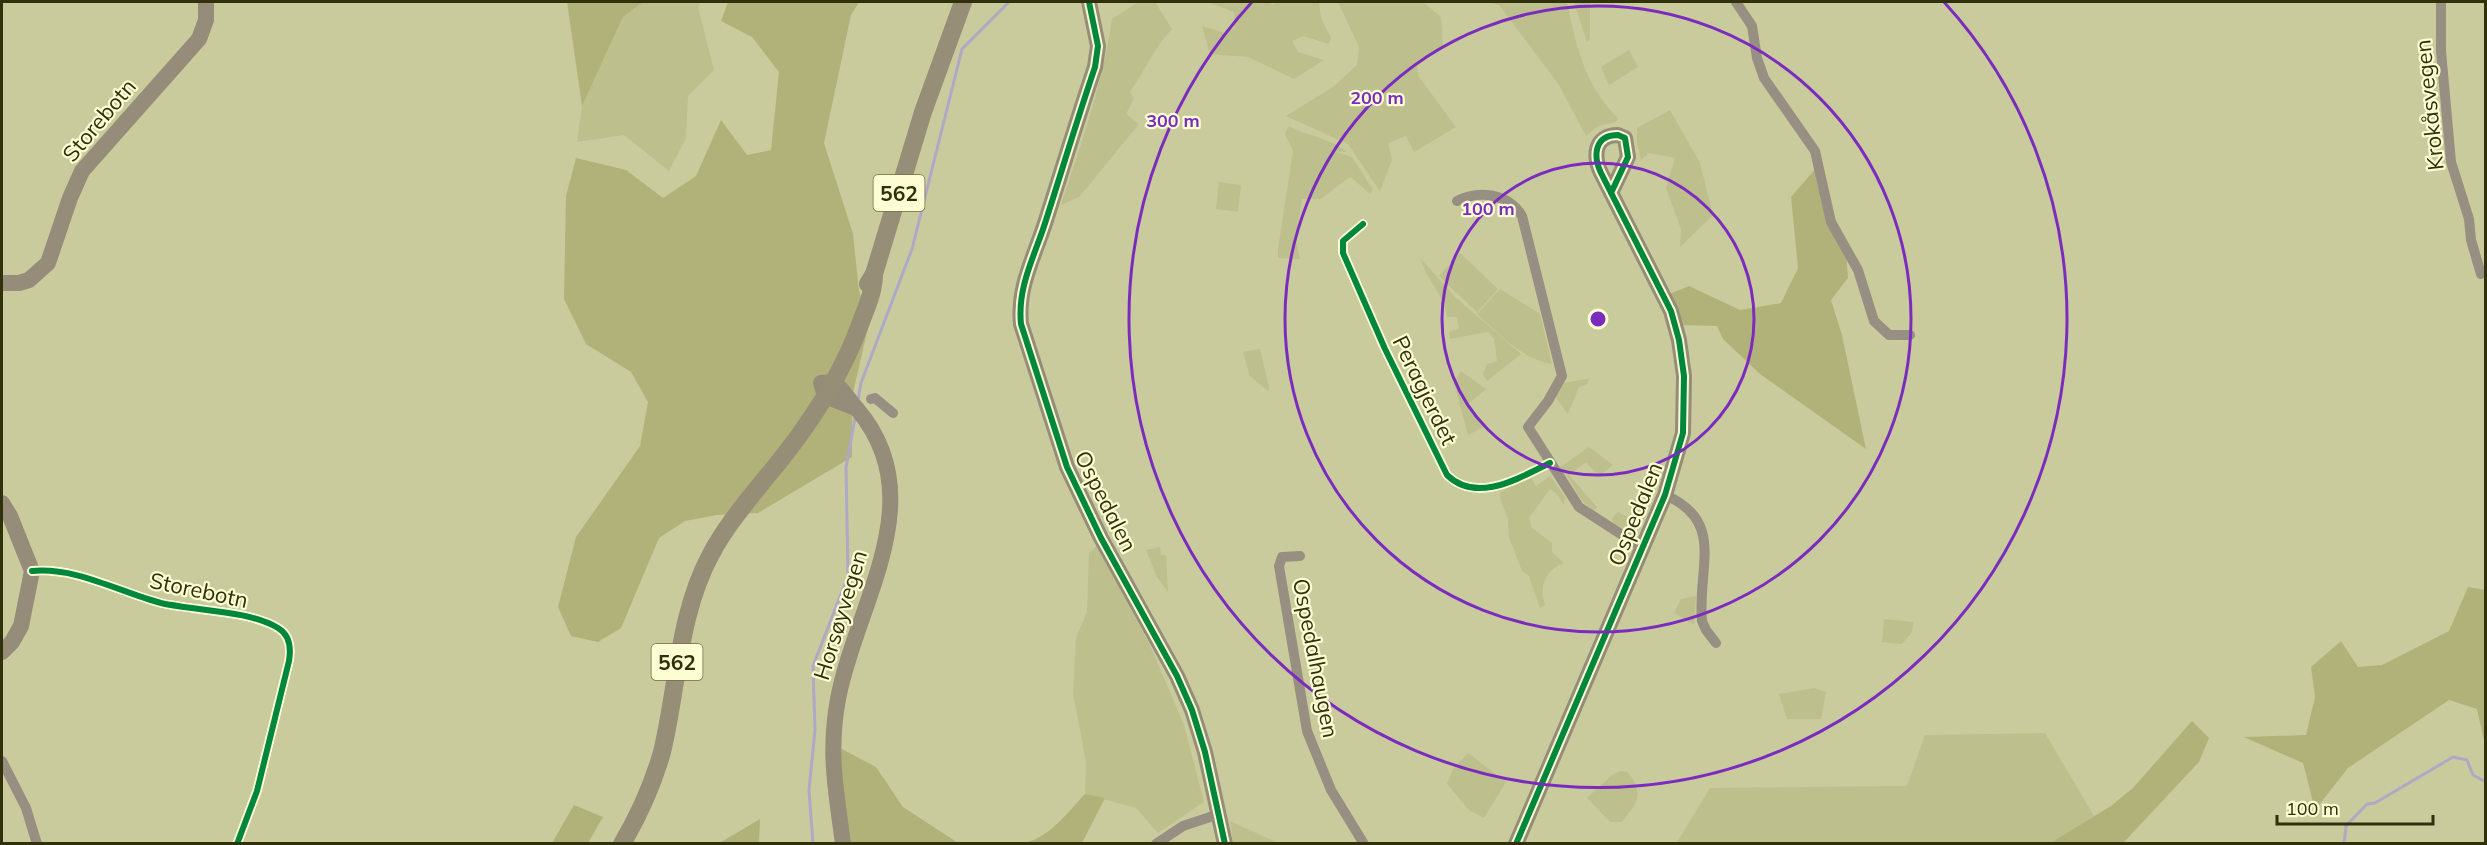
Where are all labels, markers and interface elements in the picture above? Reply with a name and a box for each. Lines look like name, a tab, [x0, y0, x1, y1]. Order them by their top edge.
street label: Krokåsvegen	[2408, 38, 2450, 172]
street label: Storebotn	[56, 73, 142, 167]
text: 200 m	[1350, 86, 1404, 109]
text: 300 m	[1146, 109, 1200, 132]
road number: 562	[874, 175, 924, 211]
text: 100 m	[1461, 197, 1515, 220]
centre of rings	[1588, 309, 1608, 329]
street label: Peragjerdet	[1387, 331, 1464, 449]
street label: Ospedalen	[1069, 446, 1143, 556]
street label: Ospedalen	[1601, 458, 1669, 570]
street label: Horsøyvegen	[807, 547, 873, 683]
street label: Storebotn	[147, 566, 251, 614]
street label: Ospedalhaugen	[1287, 576, 1345, 740]
road number: 562	[652, 644, 702, 680]
scale bar	[2277, 788, 2433, 826]
text: 100 m	[2286, 797, 2339, 820]

